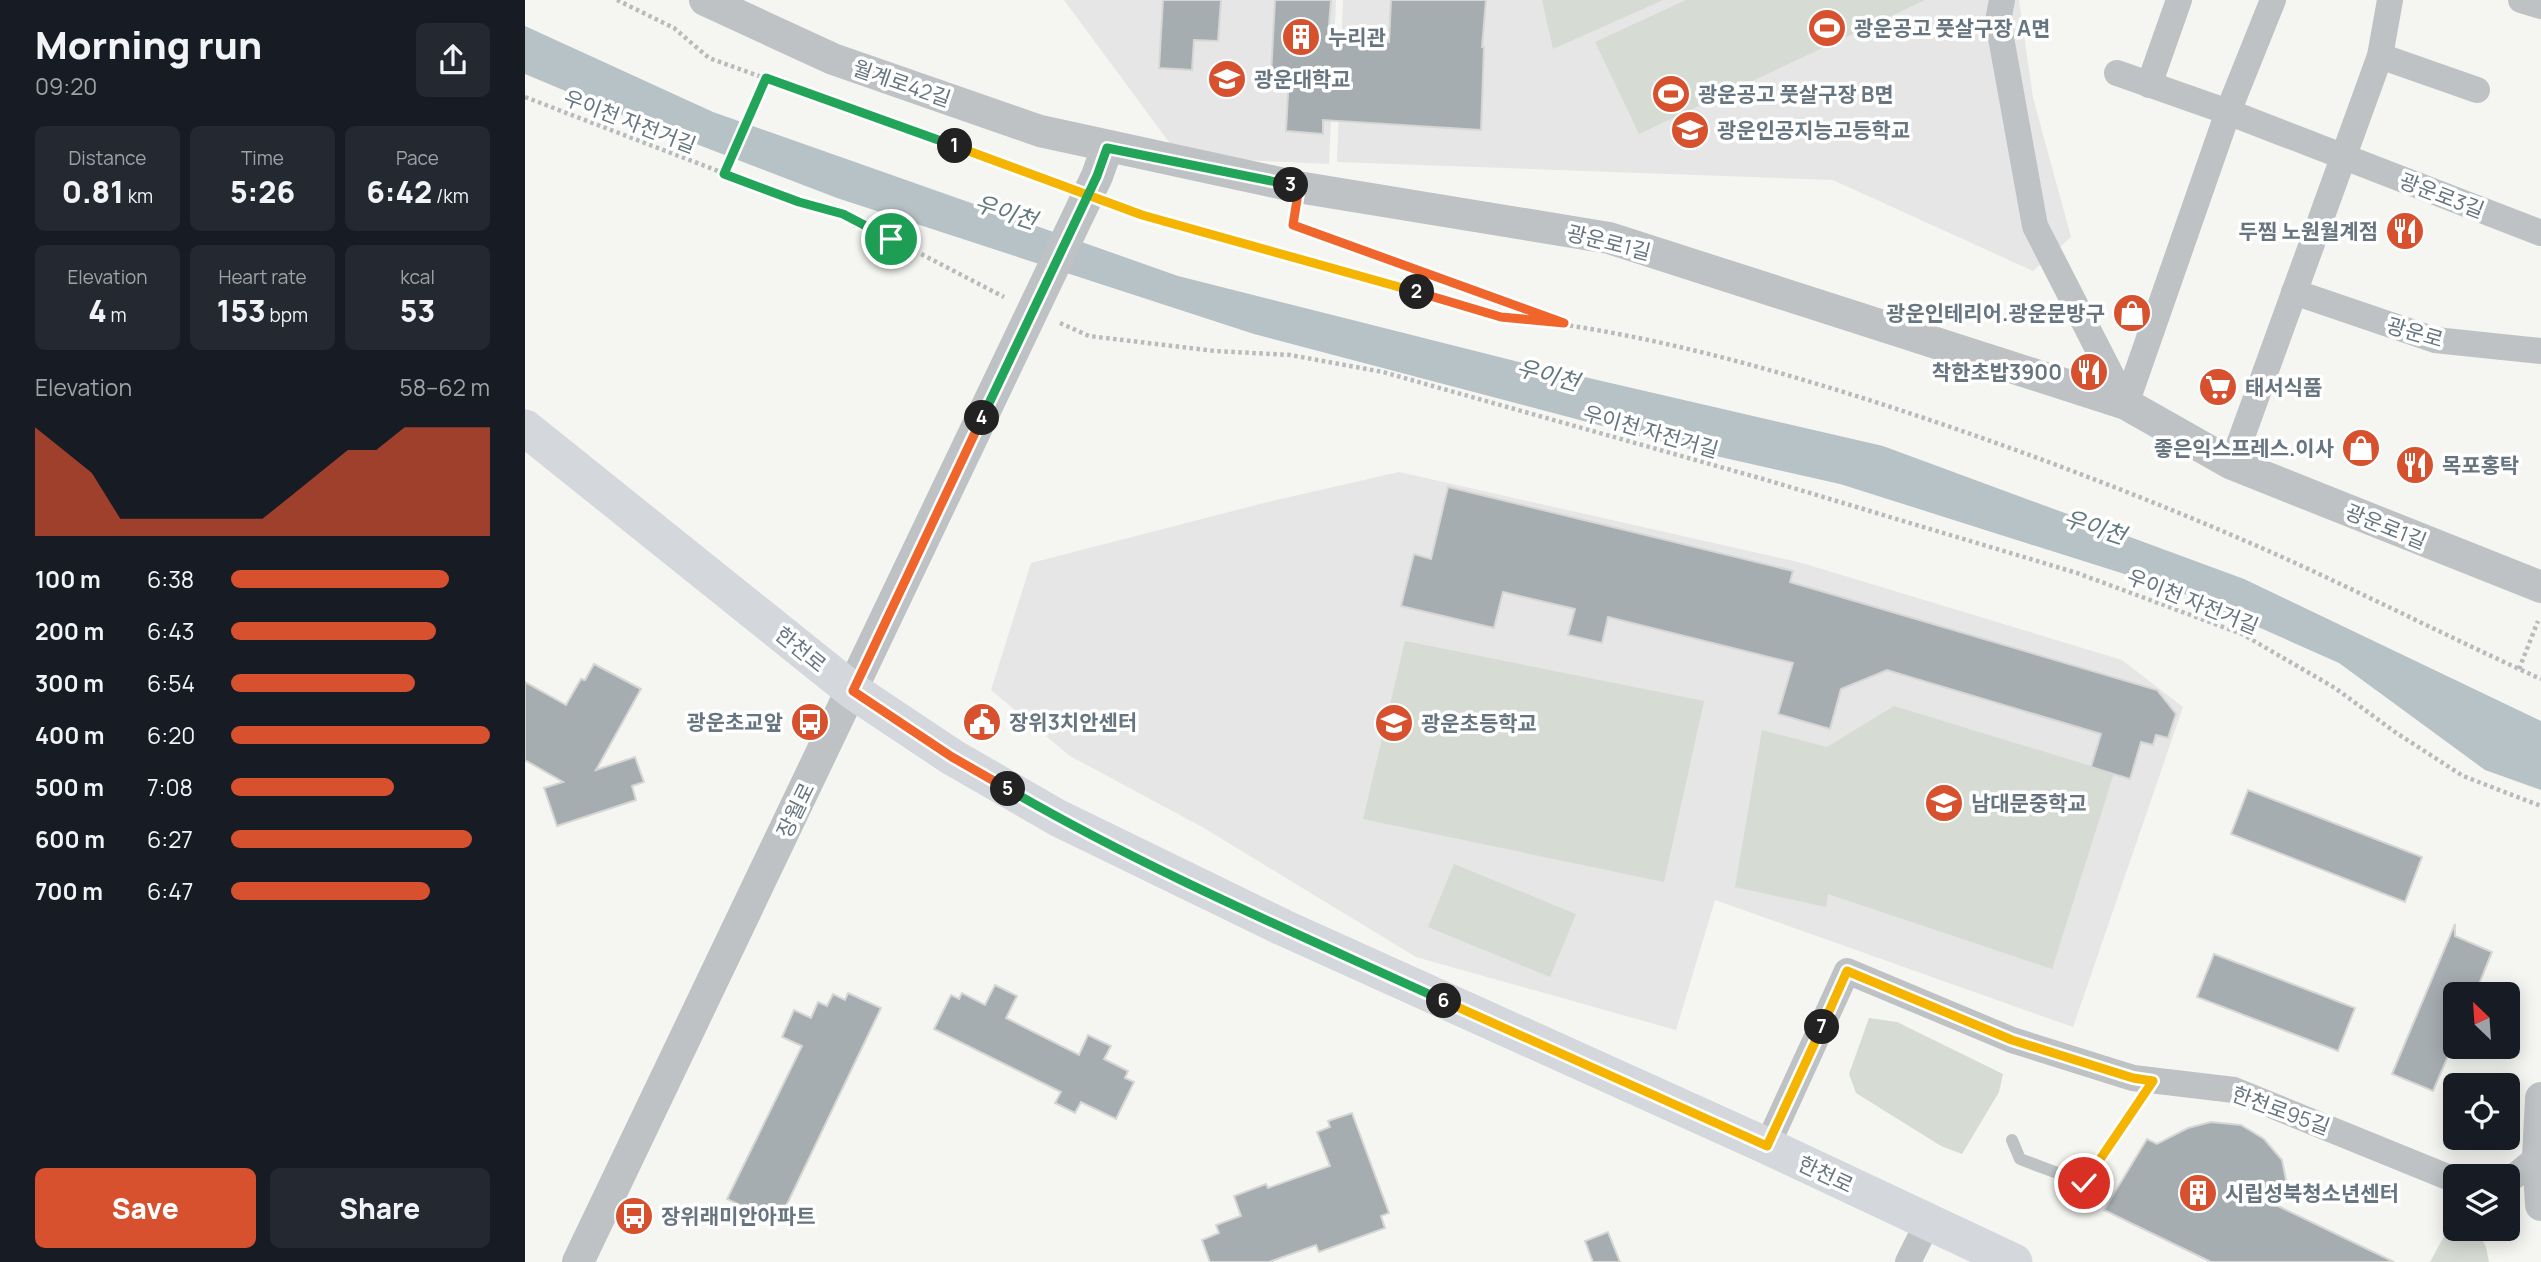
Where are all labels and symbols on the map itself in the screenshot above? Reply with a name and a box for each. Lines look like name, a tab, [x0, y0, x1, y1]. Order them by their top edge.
sports icon: 광운공고 풋살구장 A면	[1806, 7, 1848, 49]
place label: 광운공고 풋살구장 A면	[1854, 14, 2050, 42]
building icon: 누리관	[1280, 16, 1322, 58]
place label: 누리관	[1328, 23, 1386, 51]
street label: 월계로42길	[849, 53, 955, 113]
school or university icon: 광운대학교	[1206, 58, 1248, 100]
place label: 광운대학교	[1254, 65, 1351, 93]
sports icon: 광운공고 풋살구장 B면	[1650, 73, 1692, 115]
place label: 광운공고 풋살구장 B면	[1698, 80, 1894, 108]
street label: 우이천 자전거길	[560, 83, 700, 159]
school or university icon: 광운인공지능고등학교	[1669, 109, 1711, 151]
place label: 광운인공지능고등학교	[1717, 116, 1910, 144]
pin: 1	[937, 128, 973, 164]
street label: 광운로3길	[2395, 166, 2489, 224]
pin: 3	[1273, 168, 1309, 202]
water label: 우이천	[971, 186, 1044, 237]
pin	[861, 209, 921, 269]
restaurant icon: 두찜 노원월계점	[2384, 210, 2426, 252]
place label: 두찜 노원월계점	[2239, 217, 2378, 245]
street label: 광운로1길	[1564, 218, 1654, 266]
pin: 2	[1399, 274, 1435, 310]
shop icon: 광운인테리어.광운문방구	[2111, 292, 2153, 334]
place label: 광운인테리어.광운문방구	[1886, 299, 2105, 327]
street label: 광운로	[2383, 311, 2447, 353]
water label: 우이천	[1513, 350, 1586, 398]
restaurant icon: 착한초밥3900	[2068, 351, 2110, 393]
place label: 착한초밥3900	[1932, 358, 2062, 386]
supermarket icon: 태서식품	[2197, 366, 2239, 408]
place label: 태서식품	[2245, 373, 2322, 401]
street label: 우이천 자전거길	[1580, 398, 1722, 464]
pin: 4	[965, 400, 1000, 436]
shop icon: 좋은익스프레스.이사	[2340, 427, 2382, 469]
place label: 좋은익스프레스.이사	[2154, 434, 2334, 462]
restaurant icon: 목포홍탁	[2394, 444, 2436, 486]
place label: 목포홍탁	[2442, 451, 2519, 479]
street label: 광운로1길	[2341, 497, 2431, 555]
water label: 우이천	[2060, 501, 2133, 552]
street label: 우이천 자전거길	[2123, 562, 2263, 640]
street label: 한천로	[770, 620, 832, 678]
bus stop icon: 광운초교앞	[789, 701, 831, 743]
public building icon: 장위3치안센터	[961, 701, 1003, 743]
school or university icon: 광운초등학교	[1373, 702, 1415, 744]
place label: 광운초교앞	[686, 708, 783, 736]
place label: 장위3치안센터	[1009, 708, 1137, 736]
place label: 광운초등학교	[1421, 709, 1537, 737]
pin: 5	[991, 772, 1025, 806]
street label: 장월로	[770, 778, 820, 842]
school or university icon: 남대문중학교	[1923, 782, 1965, 824]
place label: 남대문중학교	[1971, 789, 2087, 817]
north arrow	[2443, 982, 2520, 1059]
pin: 6	[1427, 984, 1461, 1018]
pin: 7	[1805, 1010, 1839, 1044]
street label: 한천로95길	[2228, 1079, 2334, 1141]
street label: 한천로	[1794, 1149, 1858, 1199]
pin	[2054, 1153, 2114, 1213]
building icon: 시립성북청소년센터	[2177, 1172, 2219, 1214]
place label: 시립성북청소년센터	[2225, 1179, 2399, 1207]
bus stop icon: 장위래미안아파트	[613, 1195, 655, 1237]
place label: 장위래미안아파트	[661, 1202, 816, 1230]

